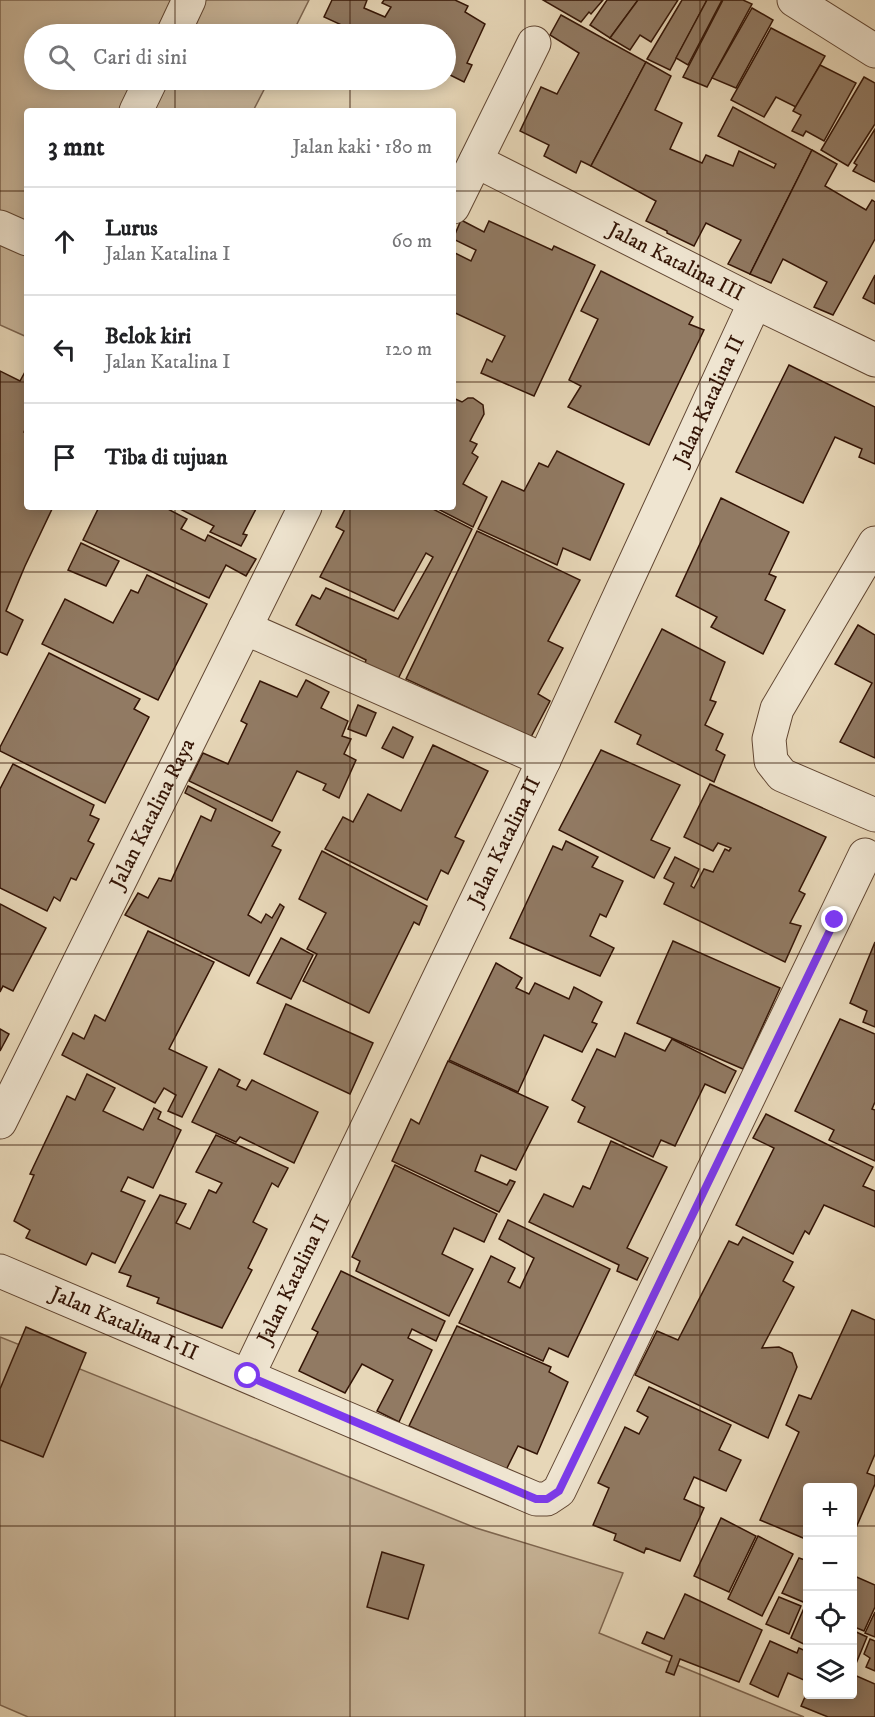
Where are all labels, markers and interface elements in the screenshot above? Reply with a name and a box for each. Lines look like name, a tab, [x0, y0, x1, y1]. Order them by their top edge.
search box	[24, 24, 456, 90]
icon: search	[45, 41, 78, 74]
text: Cari di sini	[93, 44, 187, 71]
text: 3 mnt	[48, 131, 105, 164]
text: Jalan kaki · 180 m	[292, 135, 432, 160]
text: Lurus	[105, 215, 158, 242]
street label: Jalan Katalina III	[602, 216, 748, 307]
icon: ahead	[48, 225, 81, 258]
text: 60 m	[392, 229, 432, 254]
text: Jalan Katalina I	[105, 242, 230, 267]
text: Belok kiri	[105, 323, 191, 350]
street label: Jalan Katalina II	[667, 332, 751, 472]
icon: left	[48, 333, 81, 366]
text: 120 m	[385, 337, 432, 362]
text: Jalan Katalina I	[105, 350, 230, 375]
icon: arrive	[48, 441, 81, 474]
text: Tiba di tujuan	[105, 444, 227, 471]
street label: Jalan Katalina Raya	[104, 734, 201, 895]
street label: Jalan Katalina II	[462, 773, 547, 912]
route end	[821, 906, 847, 932]
street label: Jalan Katalina II	[251, 1211, 336, 1350]
street label: Jalan Katalina I-II	[45, 1280, 202, 1367]
route start	[234, 1362, 260, 1388]
map controls	[803, 1483, 857, 1699]
button: +	[803, 1483, 857, 1537]
button: −	[803, 1537, 857, 1591]
button: locate	[803, 1591, 857, 1645]
button: layers	[803, 1645, 857, 1699]

